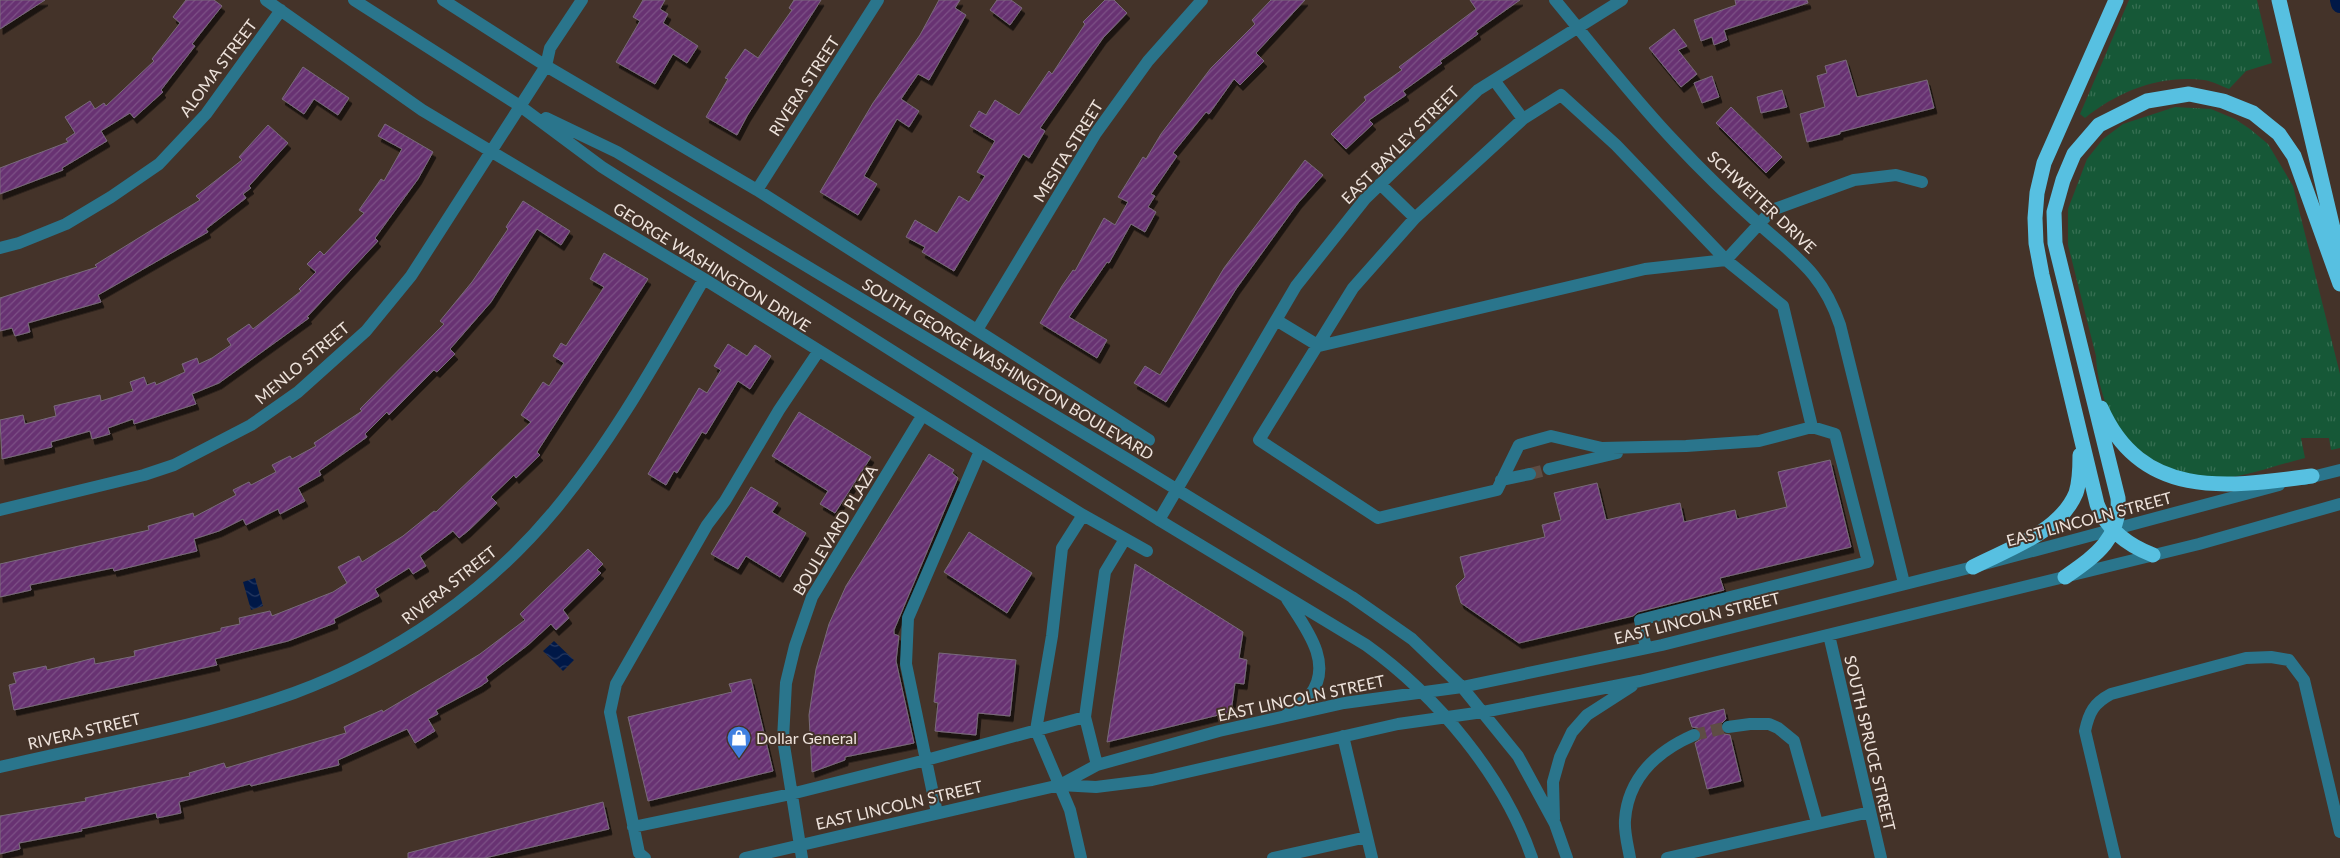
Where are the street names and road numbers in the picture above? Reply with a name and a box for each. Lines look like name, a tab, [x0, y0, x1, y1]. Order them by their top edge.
street label: ALOMA STREET	[175, 15, 261, 120]
street label: RIVERA STREET	[764, 32, 843, 139]
street label: EAST BAYLEY STREET	[1337, 81, 1463, 207]
street label: MESITA STREET	[1029, 96, 1107, 205]
street label: SCHWEITER DRIVE	[1704, 146, 1821, 257]
street label: GEORGE WASHINGTON DRIVE	[610, 198, 814, 335]
street label: SOUTH GEORGE WASHINGTON BOULEVARD	[859, 274, 1157, 463]
street label: MENLO STREET	[251, 317, 353, 407]
street label: BOULEVARD PLAZA	[788, 461, 881, 598]
street label: EAST LINCOLN STREET	[2004, 487, 2174, 550]
street label: RIVERA STREET	[398, 541, 500, 628]
street label: EAST LINCOLN STREET	[1612, 588, 1782, 647]
street label: SOUTH SPRUCE STREET	[1841, 653, 1900, 833]
street label: EAST LINCOLN STREET	[1215, 670, 1387, 725]
street label: RIVERA STREET	[26, 708, 143, 753]
street label: EAST LINCOLN STREET	[814, 776, 985, 833]

